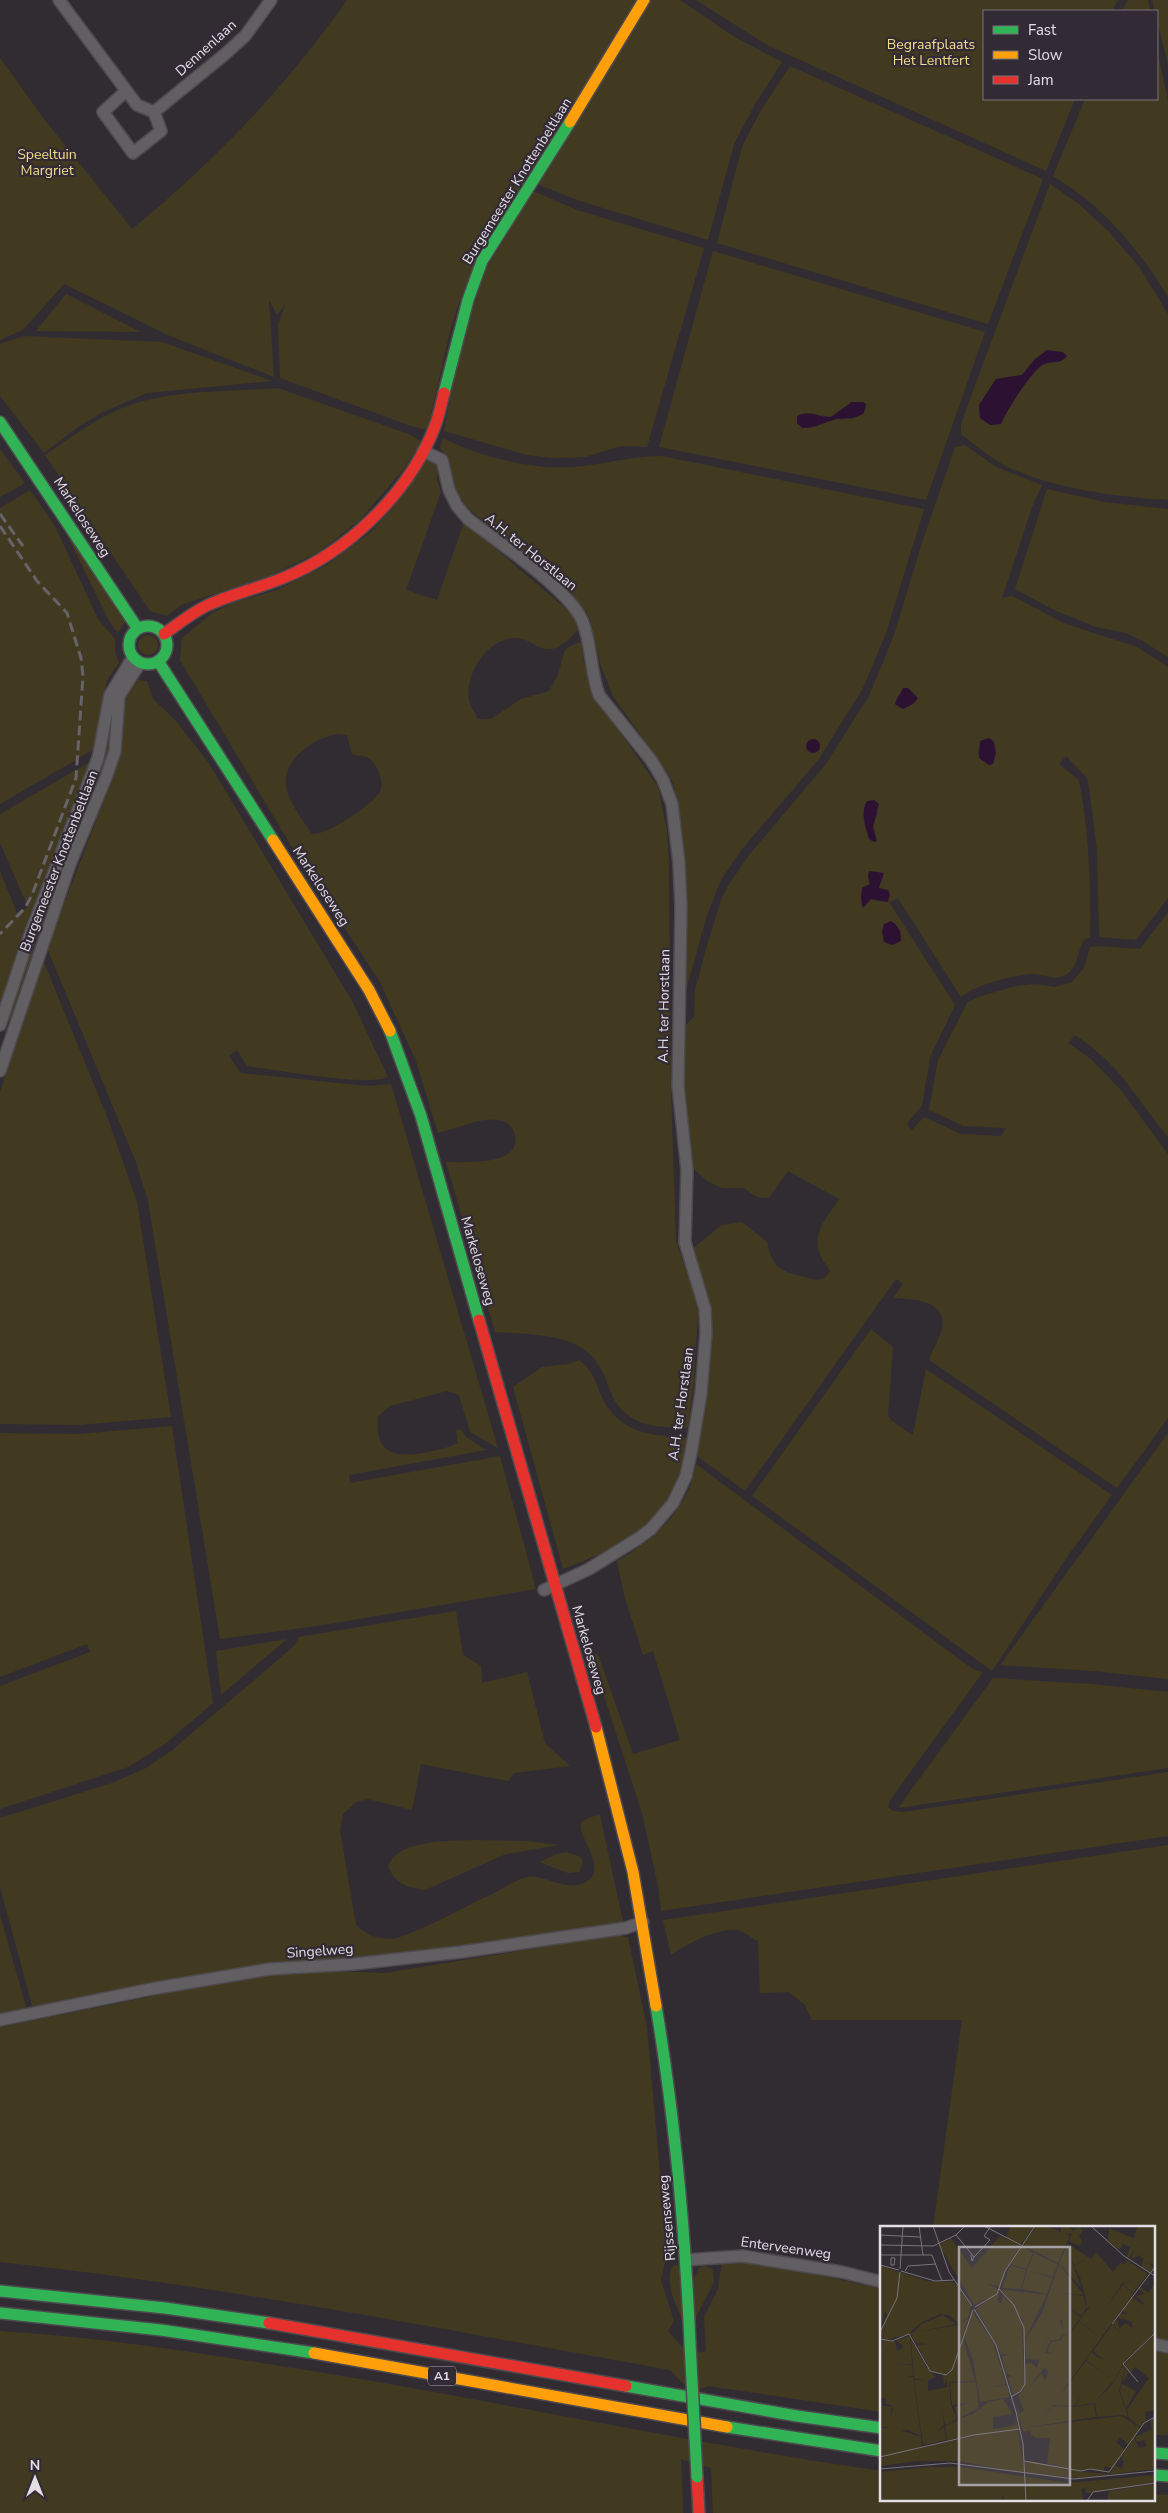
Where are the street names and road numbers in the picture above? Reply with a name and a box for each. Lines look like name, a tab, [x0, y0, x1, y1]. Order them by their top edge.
street label: Dennenlaan	[171, 15, 241, 81]
street label: Burgemeester Knottenbeltlaan	[458, 94, 576, 268]
street label: Markeloseweg	[49, 473, 115, 561]
street label: A.H. ter Horstlaan	[481, 509, 581, 595]
street label: Burgemeester Knottenbeltlaan	[16, 767, 102, 955]
street label: Markeloseweg	[288, 842, 354, 930]
street label: A.H. ter Horstlaan	[654, 949, 674, 1063]
street label: Markeloseweg	[456, 1214, 500, 1308]
street label: A.H. ter Horstlaan	[664, 1346, 698, 1462]
street label: Markeloseweg	[567, 1603, 611, 1697]
street label: Singelweg	[286, 1939, 354, 1963]
street label: Rijssenseweg	[654, 2174, 680, 2262]
street label: Enterveenweg	[740, 2232, 832, 2264]
road number: A1	[428, 2366, 456, 2386]

